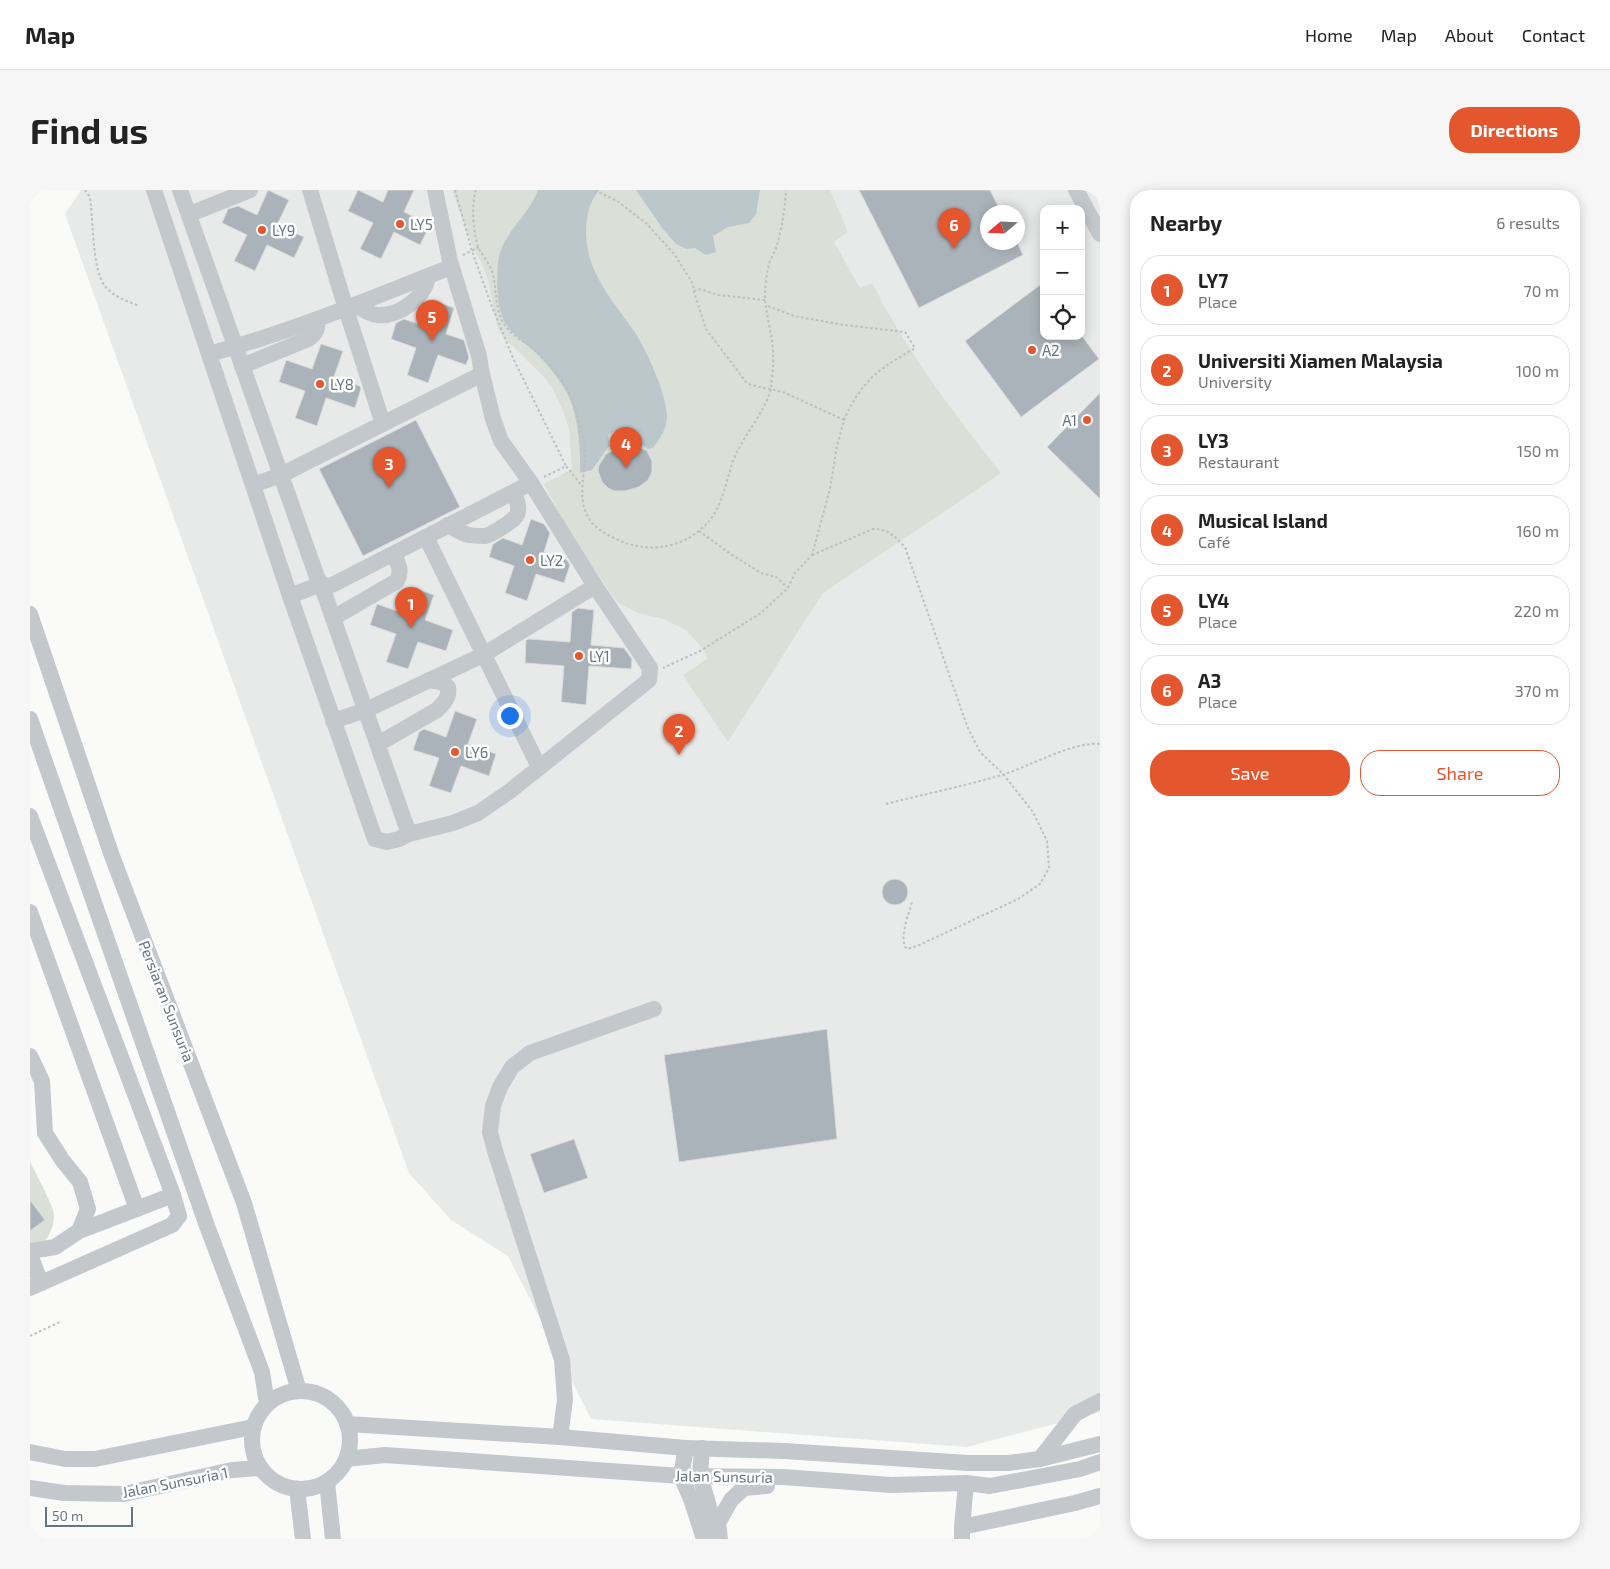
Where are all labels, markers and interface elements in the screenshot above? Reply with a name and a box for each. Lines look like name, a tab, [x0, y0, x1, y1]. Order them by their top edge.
text: Map	[25, 20, 75, 49]
text: Home	[1305, 24, 1353, 46]
text: Map	[1381, 24, 1417, 46]
text: About	[1445, 24, 1494, 46]
text: Contact	[1522, 24, 1585, 46]
button: Directions	[1449, 107, 1580, 153]
text: Find us	[30, 109, 148, 151]
north arrow	[980, 205, 1025, 250]
map controls	[1040, 205, 1085, 340]
button: +	[1040, 205, 1085, 250]
pin: 6	[938, 208, 970, 249]
text: Nearby	[1150, 210, 1222, 235]
text: 6 results	[1496, 213, 1560, 232]
place label: LY5	[410, 215, 433, 233]
marker: LY5	[394, 218, 406, 230]
place label: LY9	[272, 221, 295, 239]
marker: LY9	[256, 224, 268, 236]
button: −	[1040, 250, 1085, 295]
text: LY7	[1198, 269, 1228, 292]
text: 1	[1164, 281, 1170, 300]
text: 70 m	[1524, 281, 1559, 300]
text: Place	[1198, 292, 1237, 311]
button: locate	[1040, 295, 1085, 340]
pin: 5	[416, 300, 448, 341]
place label: A2	[1042, 341, 1060, 359]
marker: A2	[1026, 344, 1038, 356]
text: Universiti Xiamen Malaysia	[1198, 349, 1443, 372]
text: 2	[1162, 361, 1172, 380]
text: 100 m	[1516, 361, 1559, 380]
text: University	[1198, 372, 1272, 391]
place label: LY8	[330, 375, 354, 393]
marker: LY8	[314, 378, 326, 390]
place label: A1	[1062, 411, 1077, 429]
marker: A1	[1081, 414, 1093, 426]
pin: 4	[610, 427, 642, 468]
text: LY3	[1198, 429, 1229, 452]
text: 3	[1162, 441, 1172, 460]
text: 150 m	[1517, 441, 1559, 460]
pin: 3	[373, 447, 405, 488]
text: Restaurant	[1198, 452, 1279, 471]
text: Musical Island	[1198, 509, 1328, 532]
text: 4	[1162, 521, 1172, 540]
text: 160 m	[1516, 521, 1559, 540]
text: Café	[1198, 532, 1230, 551]
place label: LY2	[540, 551, 563, 569]
marker: LY2	[524, 554, 536, 566]
pin: 1	[395, 587, 427, 628]
text: LY4	[1198, 589, 1229, 612]
text: 5	[1163, 601, 1171, 620]
text: 220 m	[1514, 601, 1559, 620]
text: Place	[1198, 612, 1237, 631]
place label: LY1	[589, 647, 610, 665]
marker: LY1	[573, 650, 585, 662]
text: A3	[1198, 669, 1221, 692]
text: 6	[1162, 681, 1172, 700]
text: 370 m	[1515, 681, 1559, 700]
text: Place	[1198, 692, 1237, 711]
your location	[497, 703, 523, 729]
pin: 2	[663, 714, 695, 755]
place label: LY6	[465, 743, 488, 761]
marker: LY6	[449, 746, 461, 758]
button: Save	[1150, 750, 1350, 796]
button: Share	[1360, 750, 1560, 796]
street label: Persiaran Sunsuria	[136, 938, 198, 1064]
street label: Jalan Sunsuria 1	[121, 1463, 229, 1501]
street label: Jalan Sunsuria	[675, 1466, 773, 1486]
scale bar	[45, 1504, 132, 1527]
text: 50 m	[52, 1507, 83, 1524]

